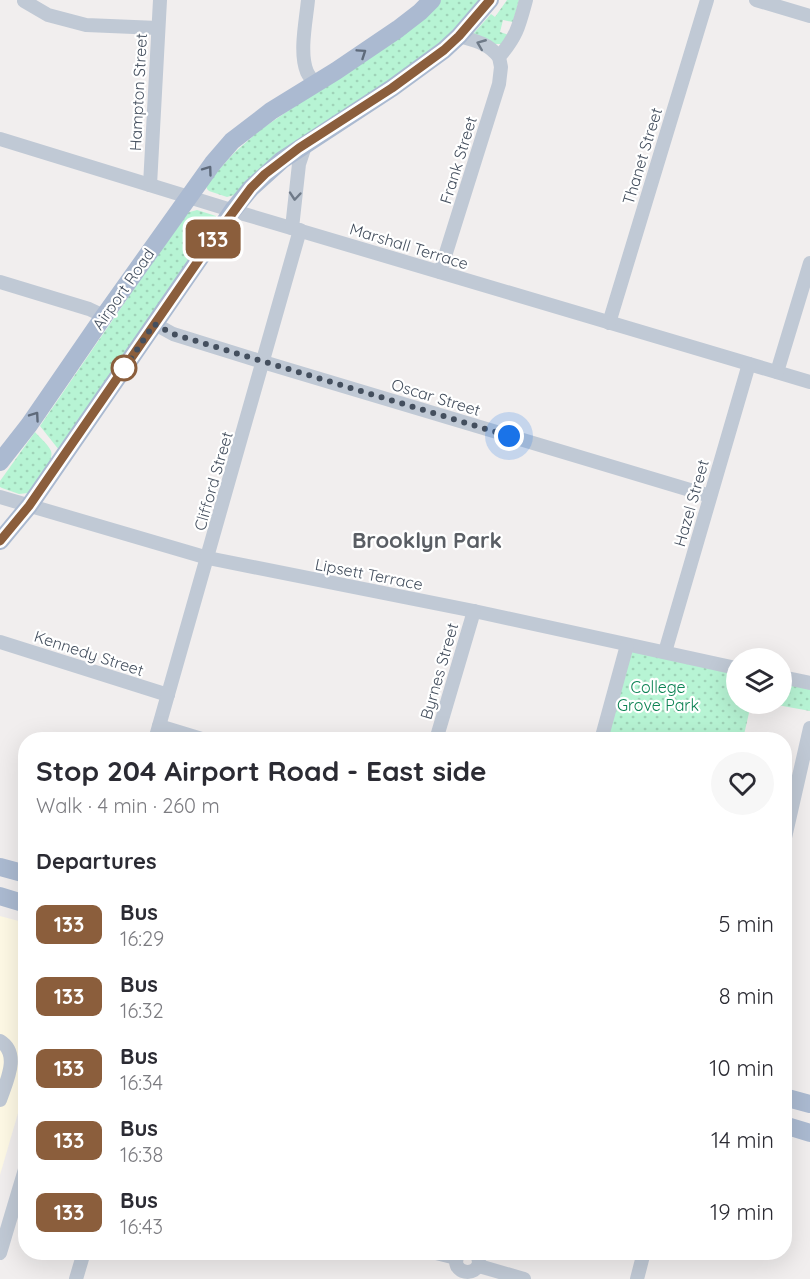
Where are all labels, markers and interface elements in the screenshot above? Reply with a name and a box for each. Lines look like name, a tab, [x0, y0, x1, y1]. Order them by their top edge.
street label: Hampton Street	[125, 33, 151, 151]
one-way arrow	[476, 38, 487, 51]
one-way arrow	[356, 50, 367, 61]
street label: Thanet Street	[618, 105, 666, 207]
street label: Frank Street	[435, 114, 481, 206]
one-way arrow	[200, 166, 211, 177]
one-way arrow	[289, 192, 302, 201]
street label: Marshall Terrace	[347, 218, 471, 274]
line badge: 133	[178, 220, 248, 258]
text: 133	[198, 226, 228, 252]
street label: Airport Road	[88, 244, 158, 334]
unlabelled marker	[111, 355, 137, 381]
street label: Oscar Street	[389, 374, 483, 420]
one-way arrow	[28, 411, 39, 422]
your location	[494, 421, 524, 451]
street label: Clifford Street	[189, 429, 237, 533]
street label: Hazel Street	[669, 457, 713, 549]
district label: Brooklyn Park	[352, 526, 502, 554]
street label: Lipsett Terrace	[313, 554, 425, 594]
street label: Byrnes Street	[416, 620, 462, 722]
street label: Kennedy Street	[32, 626, 146, 680]
map controls	[726, 648, 792, 714]
button: layers	[726, 648, 792, 714]
park label: College Grove Park	[617, 677, 699, 715]
button: heart	[711, 752, 774, 815]
text: Stop 204 Airport Road - East side	[36, 753, 487, 788]
text: Walk · 4 min · 260 m	[36, 793, 220, 818]
text: Departures	[36, 847, 157, 875]
text: Bus	[120, 898, 158, 926]
text: 5 min	[719, 910, 774, 938]
text: 133	[54, 911, 84, 937]
text: 16:29	[120, 926, 164, 951]
text: Bus	[120, 970, 158, 998]
text: 8 min	[719, 982, 774, 1010]
text: 133	[54, 983, 84, 1009]
text: 16:32	[120, 998, 163, 1023]
text: Bus	[120, 1042, 158, 1070]
text: 10 min	[709, 1054, 774, 1082]
text: 133	[54, 1055, 84, 1081]
text: 16:34	[120, 1070, 163, 1095]
text: Bus	[120, 1114, 158, 1142]
text: 14 min	[711, 1126, 774, 1154]
text: 133	[54, 1127, 84, 1153]
text: 16:38	[120, 1142, 163, 1167]
text: Bus	[120, 1186, 158, 1214]
text: 19 min	[710, 1198, 774, 1226]
text: 133	[54, 1199, 84, 1225]
text: 16:43	[120, 1214, 163, 1239]

